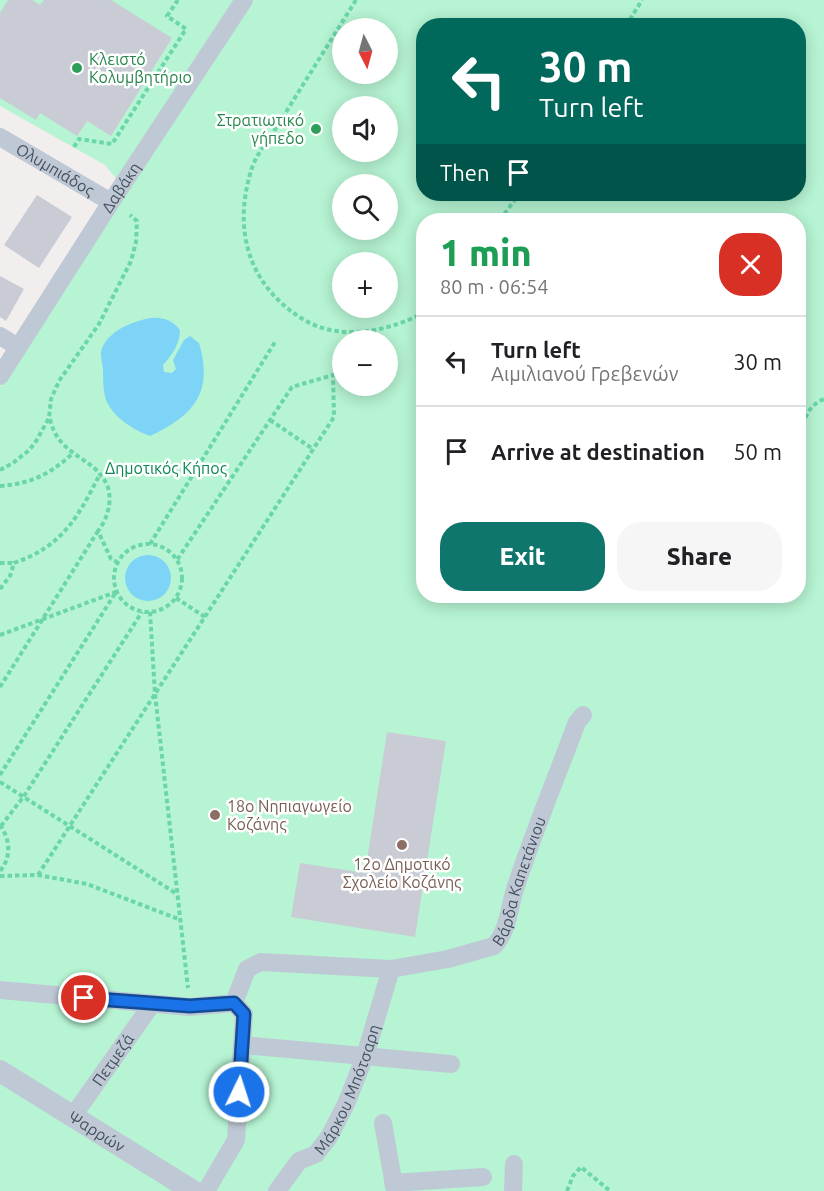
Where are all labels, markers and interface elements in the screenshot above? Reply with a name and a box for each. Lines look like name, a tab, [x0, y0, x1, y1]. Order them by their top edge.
north arrow	[332, 18, 398, 84]
map controls	[332, 18, 398, 396]
icon: left	[440, 42, 518, 120]
text: 30 m	[539, 43, 633, 90]
place label: Κλειστό Κολυμβητήριο	[89, 50, 192, 86]
marker: Κλειστό Κολυμβητήριο	[70, 61, 84, 75]
text: Turn left	[539, 92, 643, 122]
button: sound	[332, 96, 398, 162]
place label: Στρατιωτικό γήπεδο	[217, 111, 304, 147]
marker: Στρατιωτικό γήπεδο	[309, 122, 323, 136]
street label: Ολυμπιάδος	[13, 139, 98, 200]
icon: arrive	[502, 156, 535, 189]
street label: Δαβάκη	[98, 159, 144, 216]
text: Then	[440, 160, 490, 185]
button: search	[332, 174, 398, 240]
text: 1 min	[440, 232, 532, 273]
button: close	[719, 233, 782, 296]
button: +	[332, 252, 398, 318]
text: 80 m · 06:54	[440, 275, 549, 298]
button: −	[332, 330, 398, 396]
text: Turn left	[491, 337, 581, 362]
icon: left	[440, 345, 473, 378]
text: 30 m	[733, 349, 782, 374]
text: Αιμιλιανού Γρεβενών	[491, 362, 678, 385]
icon: arrive	[440, 435, 473, 468]
text: Arrive at destination	[491, 439, 705, 464]
text: 50 m	[733, 439, 782, 464]
park label: Δημοτικός Κήπος	[105, 459, 227, 478]
button: Exit	[440, 522, 605, 591]
button: Share	[617, 522, 782, 591]
place label: 18ο Νηπιαγωγείο Κοζάνης	[227, 797, 352, 834]
marker: 18ο Νηπιαγωγείο Κοζάνης	[208, 808, 222, 822]
street label: Βάρδα Καπετάνιου	[488, 814, 549, 949]
marker: 12ο Δημοτικό Σχολείο Κοζάνης	[395, 838, 409, 852]
place label: 12ο Δημοτικό Σχολείο Κοζάνης	[343, 855, 461, 892]
pin	[58, 972, 109, 1023]
icon: arrive	[67, 981, 100, 1014]
street label: Μάρκου Μπότσαρη	[310, 1022, 383, 1158]
street label: Πετμεζά	[88, 1030, 138, 1089]
position arrow	[207, 1060, 271, 1124]
street label: Ψαρρών	[66, 1107, 128, 1155]

